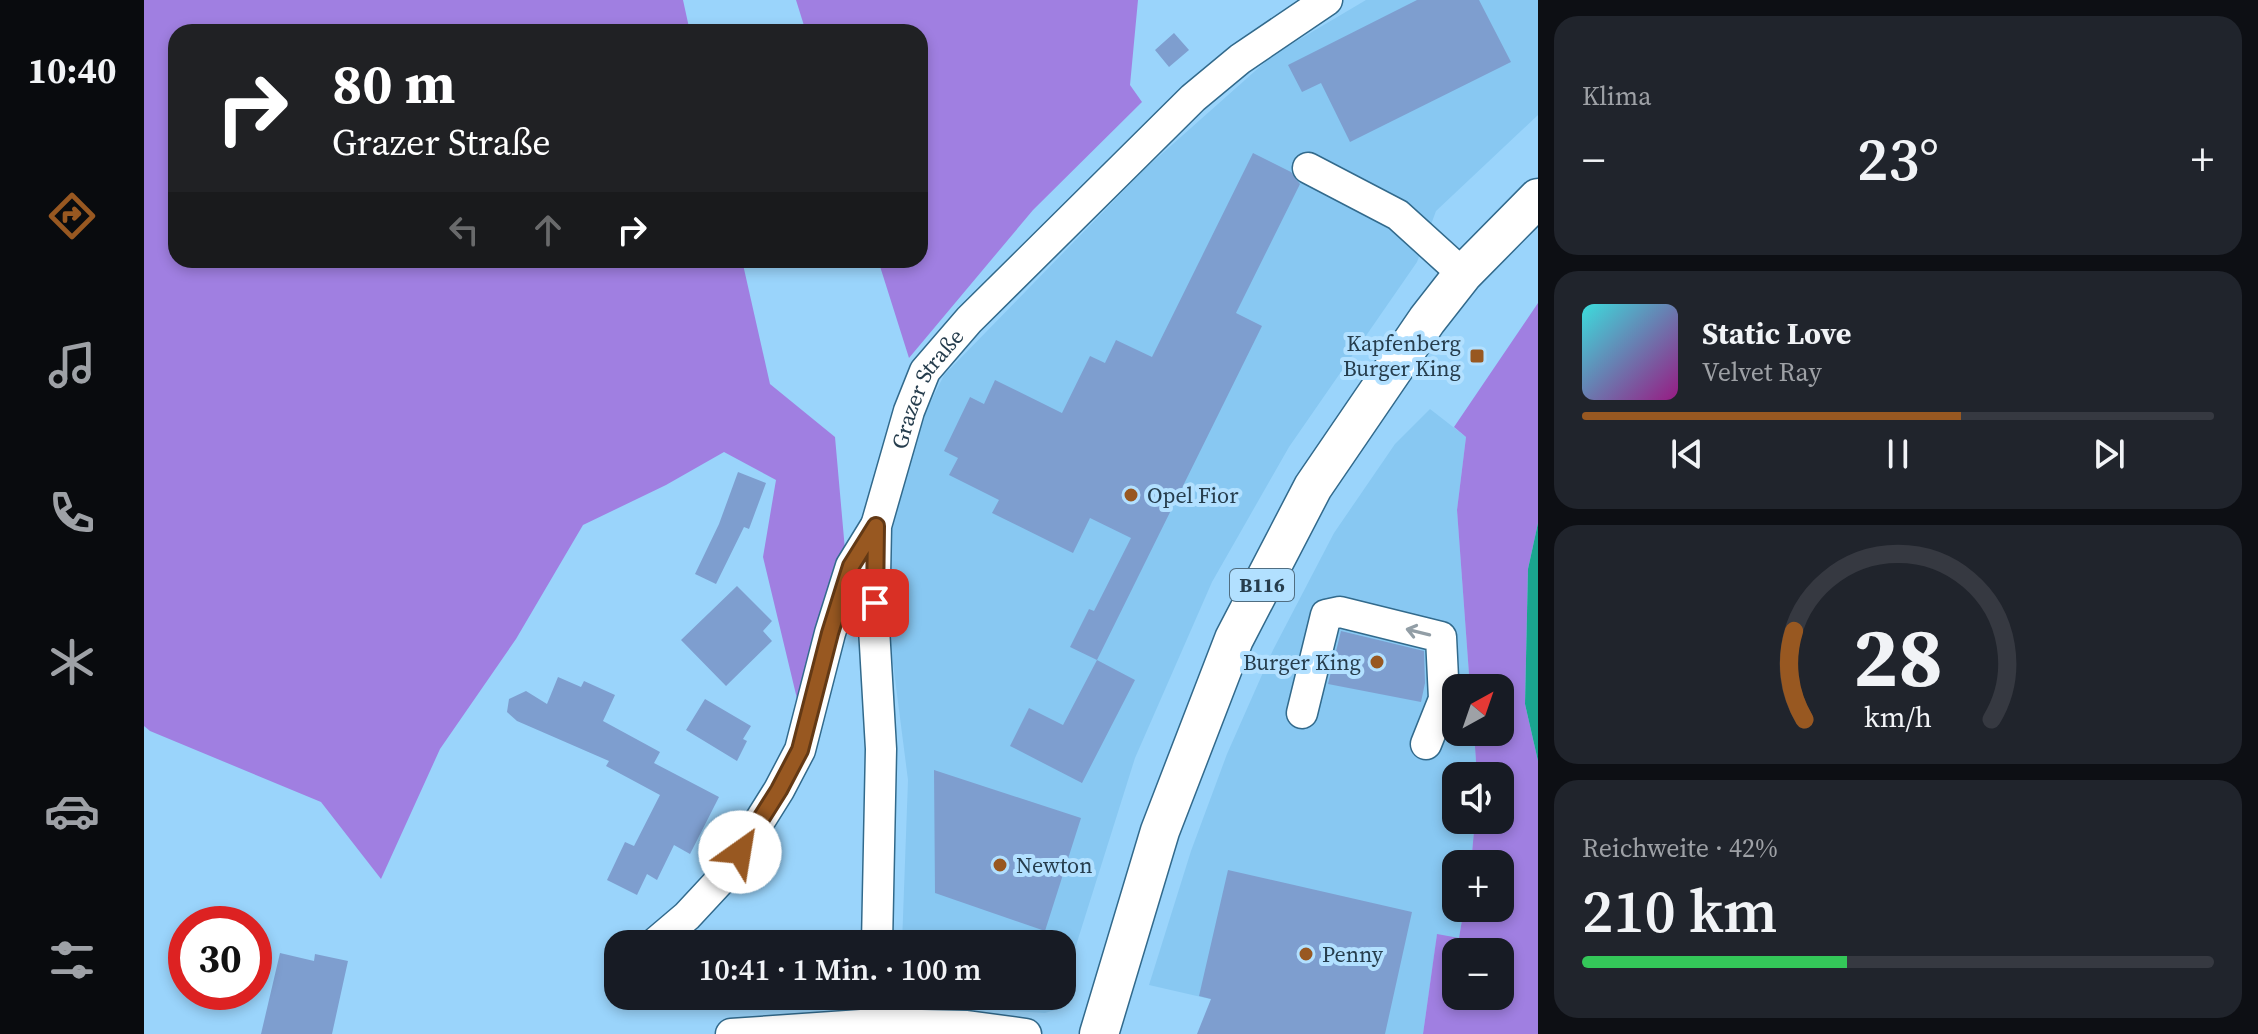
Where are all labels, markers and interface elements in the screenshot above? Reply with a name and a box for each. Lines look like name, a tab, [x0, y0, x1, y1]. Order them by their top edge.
text: 80 m	[332, 45, 455, 122]
text: 10:40	[28, 46, 116, 95]
icon: right	[200, 56, 304, 160]
text: Klima	[1582, 78, 1652, 114]
text: Grazer Straße	[332, 118, 551, 167]
text: 23°	[1857, 118, 1939, 200]
text: −	[1582, 129, 1605, 190]
text: +	[2191, 129, 2214, 190]
icon: directions	[44, 188, 100, 244]
icon: left	[442, 208, 486, 252]
icon: ahead	[526, 208, 570, 252]
icon: right	[610, 208, 654, 252]
text: Static Love	[1702, 313, 1851, 354]
street label: Grazer Straße	[884, 322, 970, 452]
place label: Kapfenberg Burger King	[1343, 328, 1461, 383]
icon: music	[44, 337, 100, 393]
marker: Kapfenberg Burger King	[1468, 347, 1486, 365]
text: Velvet Ray	[1702, 354, 1822, 390]
icon: previous	[1665, 432, 1709, 476]
icon: pause	[1876, 432, 1920, 476]
icon: next	[2087, 432, 2131, 476]
place label: Opel Fior	[1147, 480, 1239, 510]
icon: phone	[44, 485, 100, 541]
marker: Opel Fior	[1122, 486, 1140, 504]
pin	[841, 569, 909, 637]
road number: B116	[1230, 569, 1294, 601]
icon: arrive	[853, 581, 897, 625]
text: 28	[1853, 600, 1943, 714]
one-way arrow	[1406, 623, 1432, 638]
icon: climate	[44, 634, 100, 690]
place label: Burger King	[1243, 647, 1361, 677]
marker: Burger King	[1368, 653, 1386, 671]
north arrow	[1442, 674, 1514, 746]
map controls	[1442, 674, 1514, 1010]
text: km/h	[1864, 697, 1932, 737]
button: sound	[1442, 762, 1514, 834]
icon: car	[44, 783, 100, 839]
position arrow	[698, 810, 782, 894]
text: Reichweite · 42%	[1582, 830, 1778, 866]
place label: Newton	[1016, 850, 1093, 880]
button: +	[1442, 850, 1514, 922]
marker: Newton	[991, 856, 1009, 874]
text: 210 km	[1582, 870, 1778, 952]
speed limit sign: 30	[168, 906, 272, 1010]
icon: filters	[44, 932, 100, 988]
button: −	[1442, 938, 1514, 1010]
place label: Penny	[1322, 939, 1384, 969]
marker: Penny	[1297, 945, 1315, 963]
text: 10:41 · 1 Min. · 100 m	[699, 949, 981, 990]

